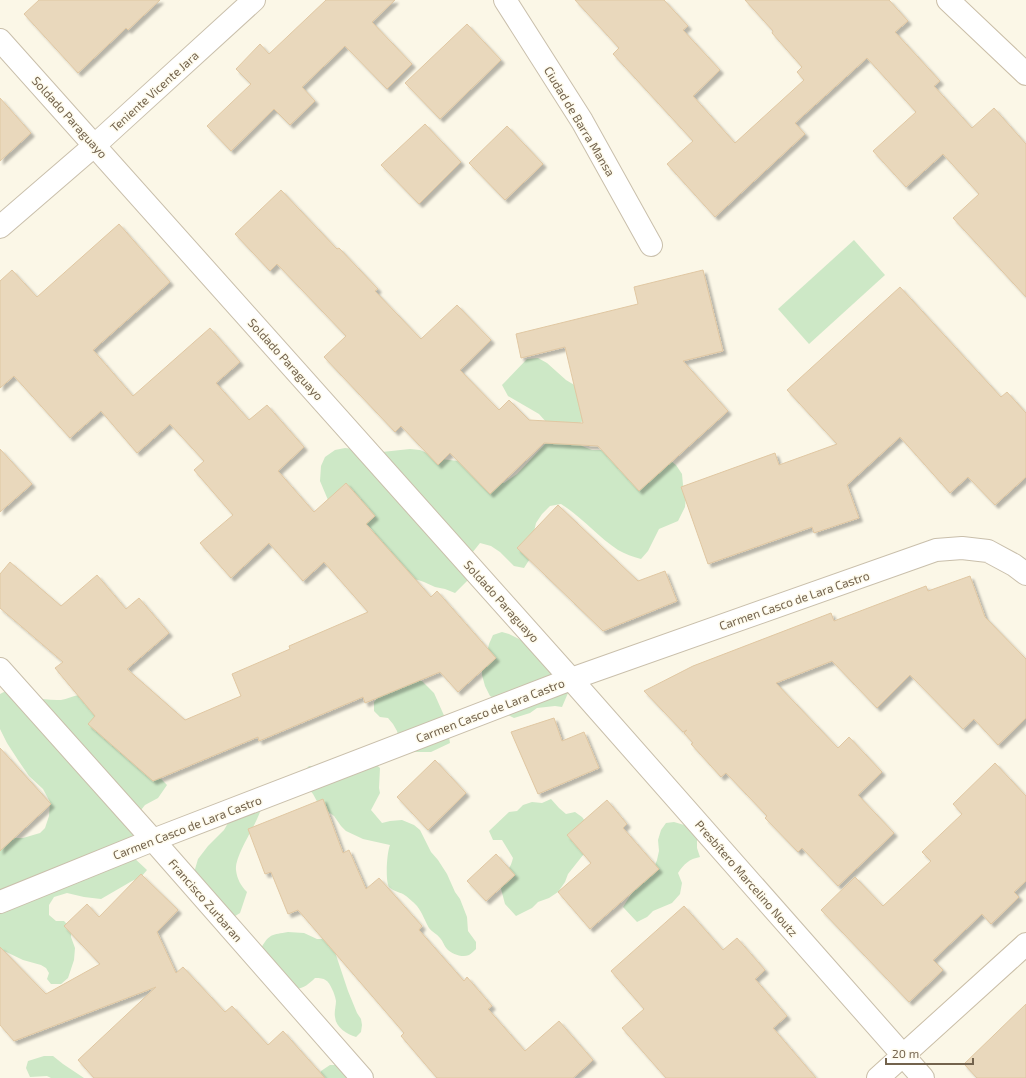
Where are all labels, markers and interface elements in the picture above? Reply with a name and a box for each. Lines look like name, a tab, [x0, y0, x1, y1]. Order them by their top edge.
street label: Teniente Vicente Jara	[107, 48, 201, 134]
street label: Ciudad de Barra Mansa	[542, 64, 618, 178]
street label: Soldado Paraguayo	[30, 73, 111, 161]
street label: Soldado Paraguayo	[246, 315, 327, 403]
street label: Soldado Paraguayo	[462, 557, 543, 645]
street label: Carmen Casco de Lara Castro	[717, 568, 871, 632]
street label: Carmen Casco de Lara Castro	[414, 675, 566, 745]
street label: Carmen Casco de Lara Castro	[111, 792, 263, 862]
street label: Presbítero Marcelino Noutz	[693, 817, 801, 939]
street label: Francisco Zurbaran	[166, 856, 246, 944]
scale bar	[886, 1040, 973, 1066]
text: 20 m	[892, 1046, 919, 1060]

